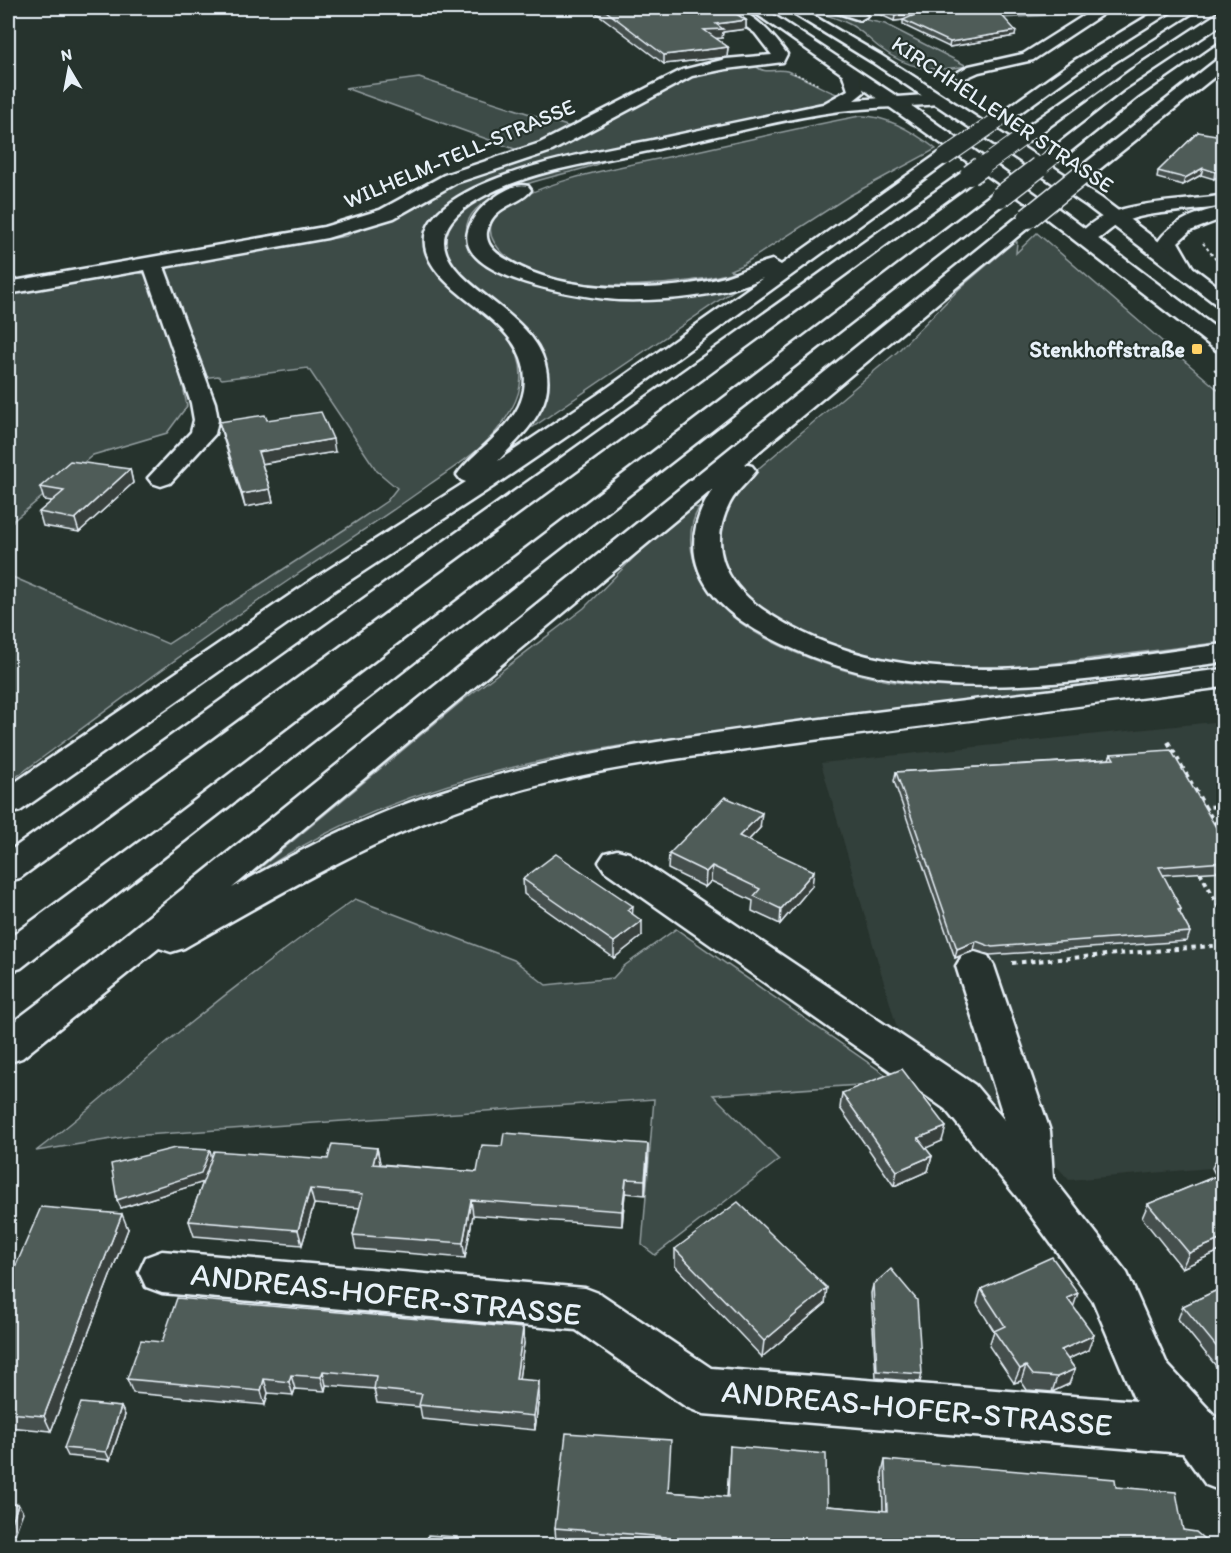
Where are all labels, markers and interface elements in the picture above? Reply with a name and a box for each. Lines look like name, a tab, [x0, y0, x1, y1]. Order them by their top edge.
street label: KIRCHHELLENER STRASSE	[887, 30, 1119, 199]
north arrow	[39, 39, 99, 99]
text: N	[60, 44, 73, 65]
street label: WILHELM-TELL-STRASSE	[340, 93, 579, 214]
place label: Stenkhoffstraße	[1030, 336, 1185, 363]
marker: Stenkhoffstraße	[1190, 342, 1204, 356]
street label: ANDREAS-HOFER-STRASSE	[189, 1255, 583, 1333]
street label: ANDREAS-HOFER-STRASSE	[720, 1372, 1114, 1444]

